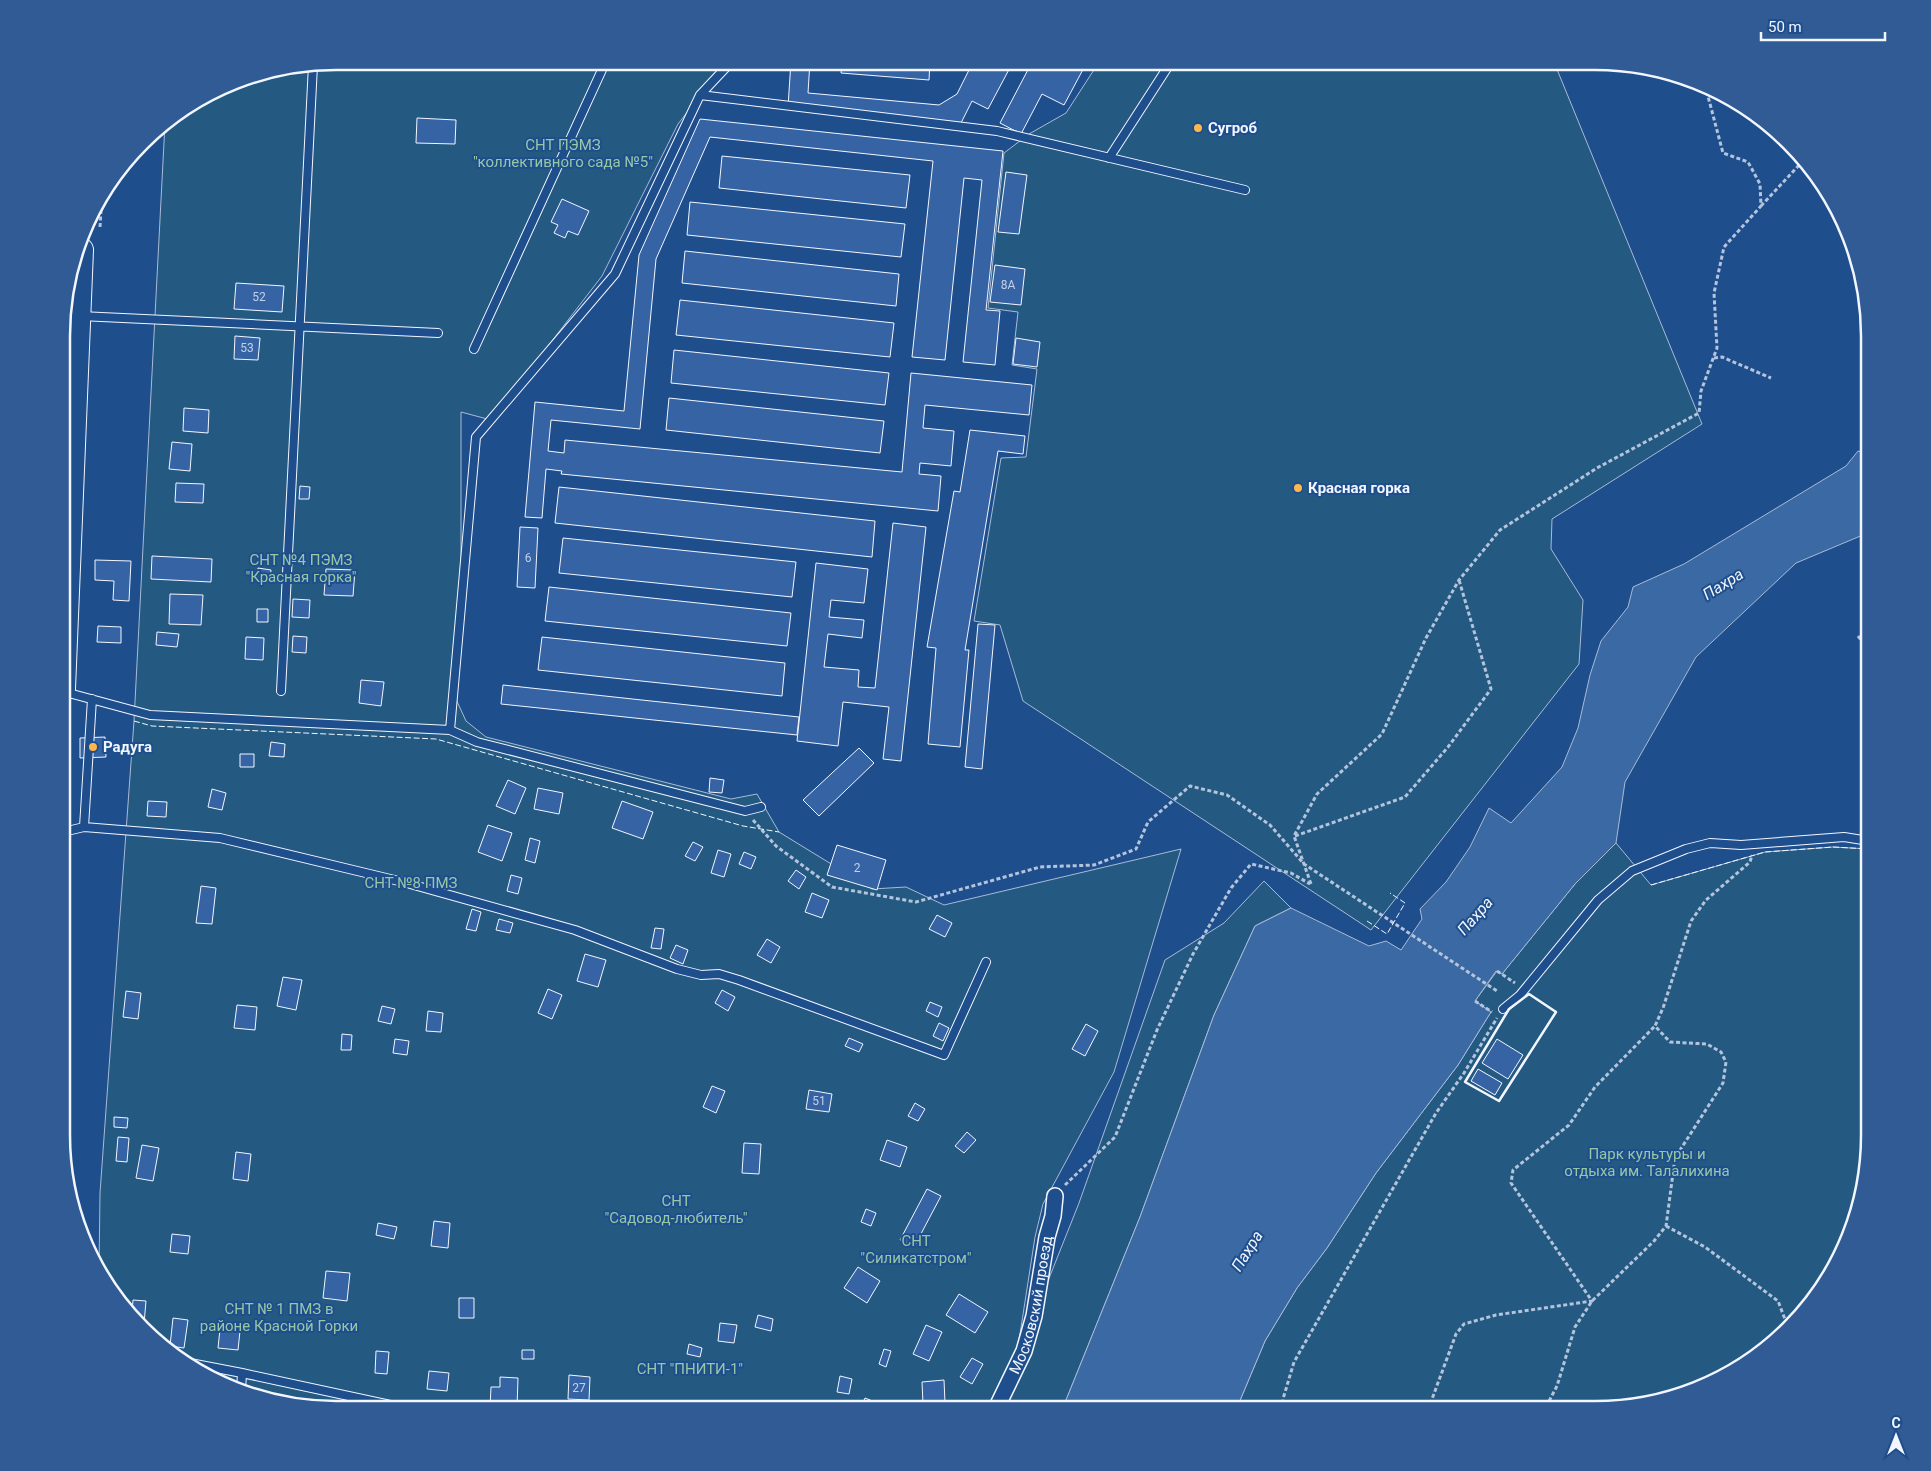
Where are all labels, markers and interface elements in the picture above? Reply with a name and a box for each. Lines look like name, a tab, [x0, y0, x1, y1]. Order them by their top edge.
scale bar	[1761, 10, 1885, 42]
text: 50 m	[1768, 18, 1802, 36]
place label: Сугроб	[1208, 119, 1258, 137]
marker: Сугроб	[1192, 122, 1204, 134]
park label: СНТ ПЭМЗ "коллективного сада №5"	[473, 136, 653, 171]
house number: 8А	[1001, 278, 1015, 292]
house number: 52	[252, 290, 266, 304]
house number: 53	[240, 341, 254, 355]
place label: Красная горка	[1308, 479, 1410, 497]
marker: Красная горка	[1292, 482, 1304, 494]
park label: СНТ №4 ПЭМЗ "Красная горка"	[245, 551, 357, 586]
house number: 6	[525, 551, 532, 565]
water label: Пахра	[1699, 564, 1747, 604]
place label: Радуга	[103, 738, 152, 756]
marker: Радуга	[87, 741, 99, 753]
house number: 2	[854, 861, 861, 875]
park label: СНТ №8 ПМЗ	[365, 874, 458, 892]
water label: Пахра	[1453, 893, 1497, 939]
house number: 51	[812, 1094, 826, 1108]
park label: Парк культуры и отдыха им. Талалихина	[1564, 1145, 1730, 1180]
park label: СНТ "Садовод-любитель"	[604, 1192, 748, 1227]
water label: Пахра	[1227, 1227, 1267, 1275]
park label: СНТ "Силикатстром"	[860, 1232, 972, 1267]
street label: Московский проезд	[1005, 1234, 1056, 1377]
park label: СНТ № 1 ПМЗ в районе Красной Горки	[200, 1300, 358, 1335]
park label: СНТ "ПНИТИ-1"	[637, 1360, 743, 1378]
house number: 27	[572, 1381, 586, 1395]
north arrow	[1871, 1411, 1921, 1461]
text: С	[1891, 1415, 1901, 1431]

